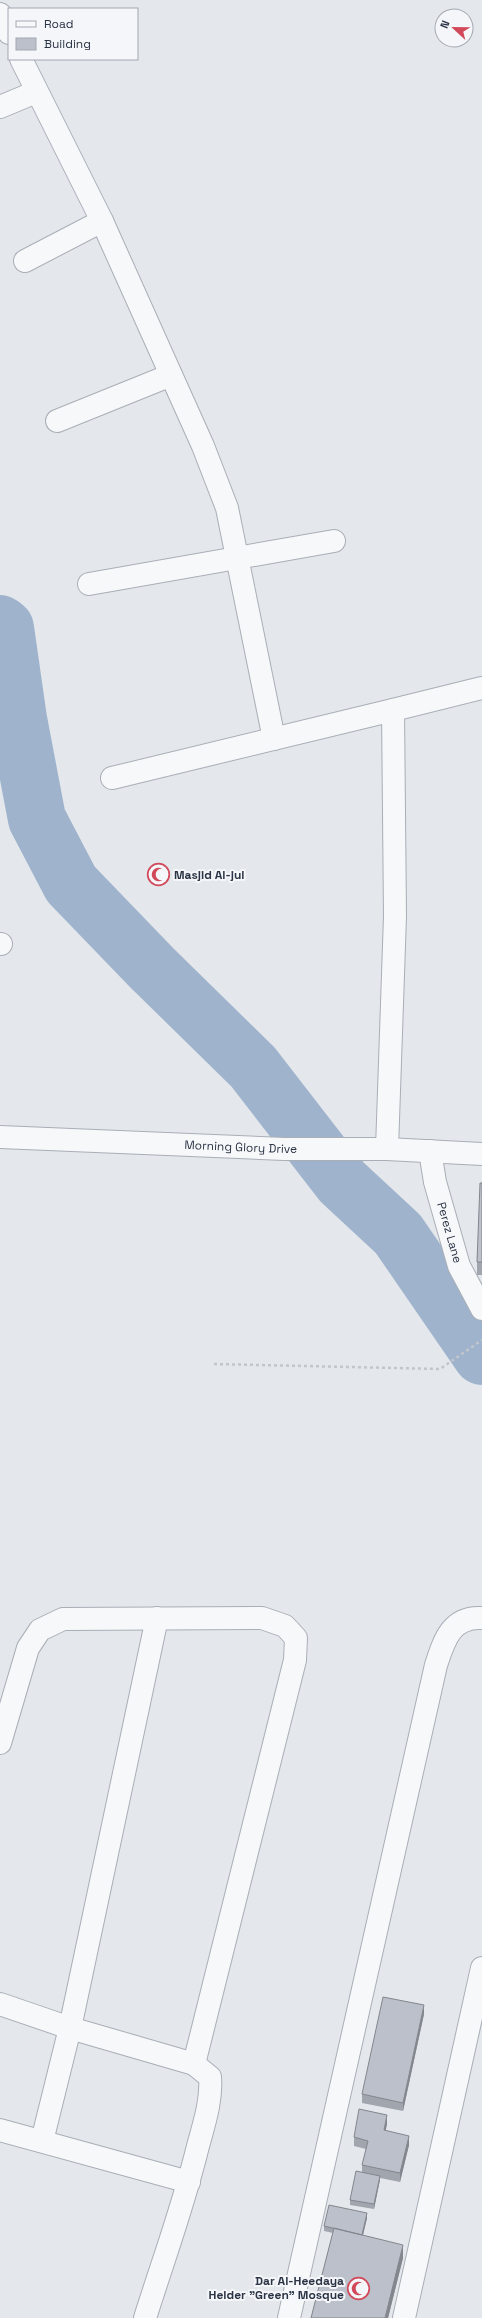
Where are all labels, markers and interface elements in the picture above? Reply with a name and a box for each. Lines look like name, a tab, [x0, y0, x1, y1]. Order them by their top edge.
legend	[8, 8, 138, 60]
north arrow	[434, 8, 474, 48]
text: Road	[44, 16, 73, 32]
text: N	[437, 18, 453, 30]
text: Building	[44, 36, 91, 52]
mosque icon: Masjid Al-jul	[146, 862, 172, 888]
place label: Masjid Al-jul	[174, 867, 245, 883]
street label: Morning Glory Drive	[184, 1137, 297, 1157]
street label: Perez Lane	[433, 1200, 466, 1265]
place label: Dar Al-Heedaya Heider "Green" Mosque	[209, 2273, 344, 2303]
mosque icon: Dar Al-Heedaya Heider "Green" Mosque	[346, 2275, 372, 2301]

